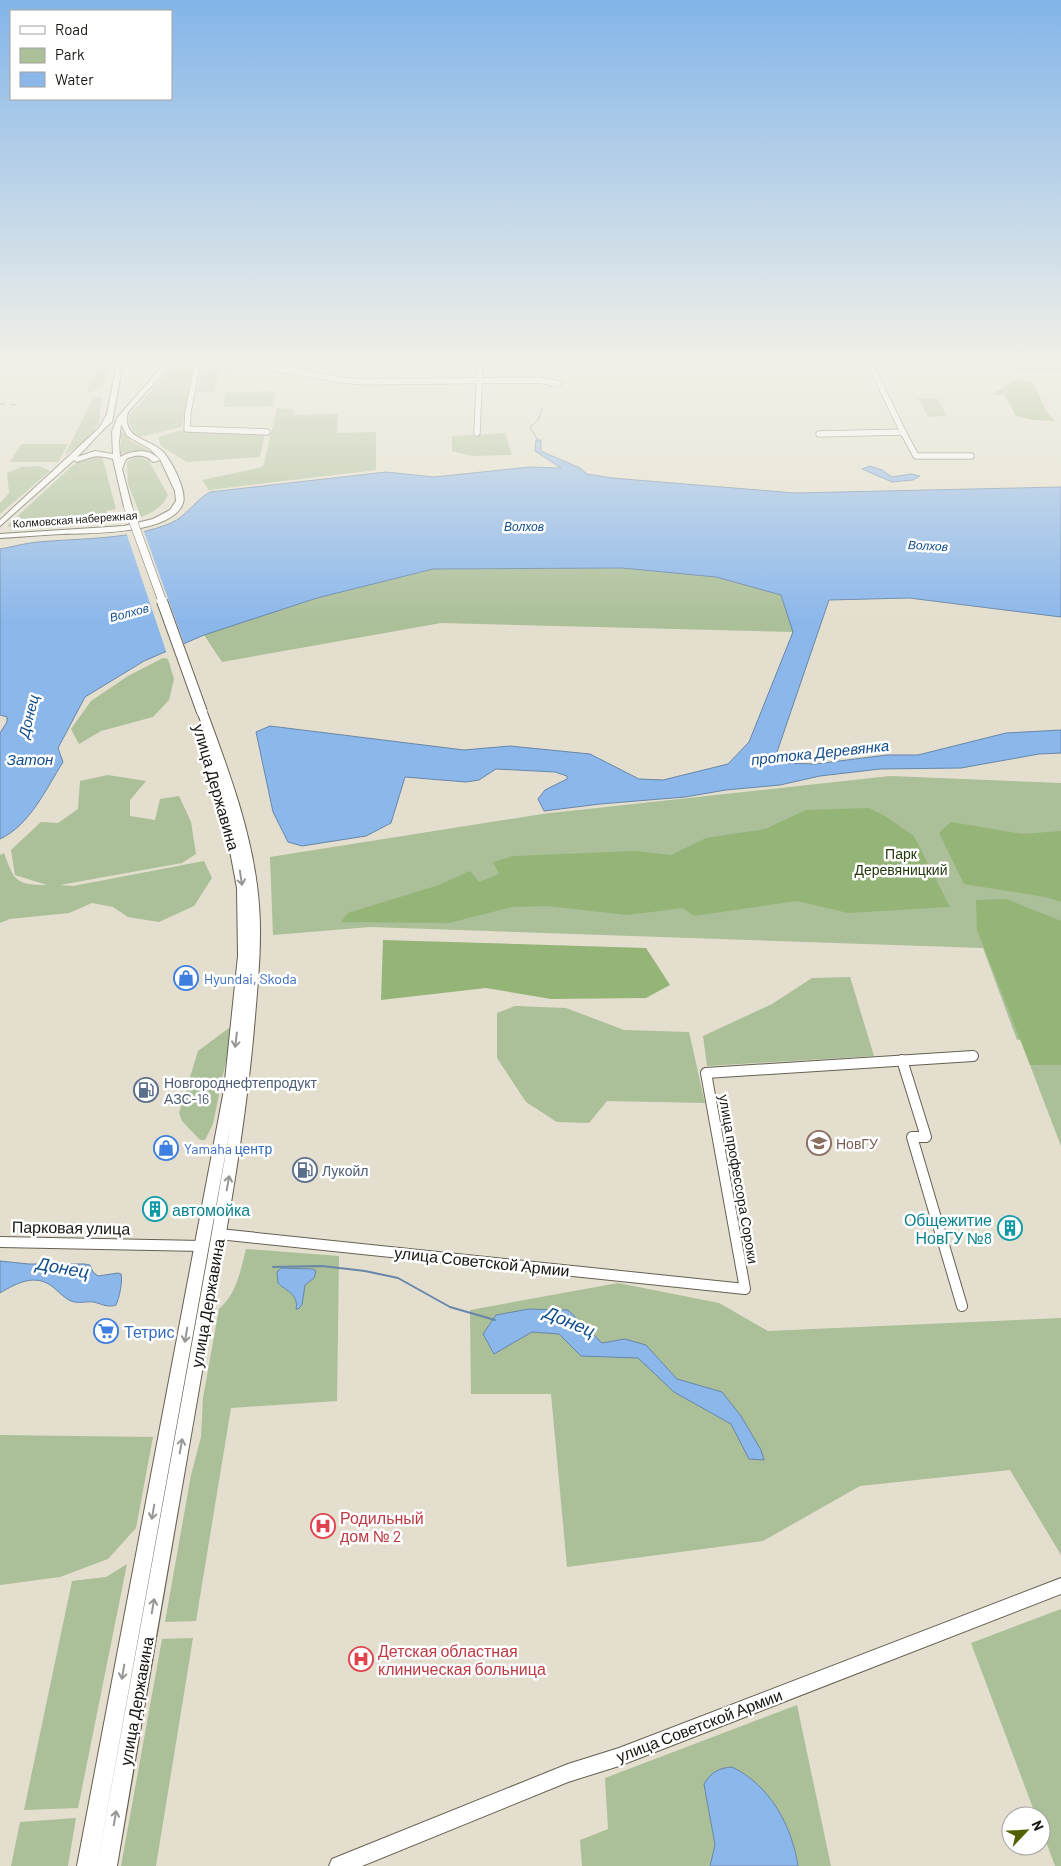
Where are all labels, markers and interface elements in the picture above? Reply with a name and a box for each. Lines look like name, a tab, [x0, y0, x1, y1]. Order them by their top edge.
legend	[10, 10, 172, 100]
text: Road	[55, 20, 88, 38]
text: Park	[55, 45, 85, 63]
text: Water	[55, 70, 94, 88]
street label: Колмовская набережная	[12, 508, 138, 530]
water label: Волхов	[504, 519, 544, 533]
water label: Волхов	[908, 537, 948, 553]
water label: Волхов	[108, 600, 150, 624]
water label: Донец	[13, 692, 42, 742]
street label: улица Державина	[190, 722, 244, 852]
water label: протока Деревянка	[750, 736, 890, 768]
water label: Затон	[7, 750, 53, 768]
park label: Парк Деревяницкий	[854, 845, 948, 878]
one-way arrow	[236, 870, 246, 886]
shop icon: Hyundai, Skoda	[173, 965, 199, 991]
place label: Hyundai, Skoda	[204, 970, 297, 987]
one-way arrow	[231, 1032, 241, 1048]
place label: Новгороднефтепродукт АЗС-16	[164, 1074, 317, 1107]
fuel station icon: Новгороднефтепродукт АЗС-16	[133, 1077, 159, 1103]
street label: улица профессора Сороки	[716, 1093, 762, 1265]
school or university icon: НовГУ	[806, 1130, 832, 1156]
shop icon: Yamaha центр	[153, 1135, 179, 1161]
place label: НовГУ	[836, 1135, 878, 1152]
place label: Yamaha центр	[184, 1140, 272, 1157]
fuel station icon: Лукойл	[292, 1157, 318, 1183]
place label: Лукойл	[322, 1162, 368, 1179]
one-way arrow	[223, 1175, 233, 1191]
building icon: автомойка	[142, 1196, 168, 1222]
place label: автомойка	[172, 1200, 250, 1219]
place label: Общежитие НовГУ №8	[904, 1210, 992, 1247]
building icon: Общежитие НовГУ №8	[997, 1215, 1023, 1241]
street label: Парковая улица	[12, 1216, 130, 1238]
street label: улица Державина	[186, 1237, 228, 1369]
street label: улица Советской Армии	[393, 1242, 571, 1280]
water label: Донец	[33, 1251, 91, 1282]
water label: Донец	[540, 1300, 599, 1341]
supermarket icon: Тетрис	[93, 1318, 119, 1344]
place label: Тетрис	[124, 1322, 174, 1341]
one-way arrow	[180, 1327, 190, 1343]
one-way arrow	[177, 1439, 187, 1455]
one-way arrow	[147, 1504, 157, 1520]
place label: Родильный дом № 2	[340, 1508, 424, 1545]
hospital icon: Родильный дом № 2	[310, 1513, 336, 1539]
one-way arrow	[148, 1599, 158, 1615]
street label: улица Державина	[115, 1635, 157, 1767]
place label: Детская областная клиническая больница	[378, 1641, 546, 1678]
hospital icon: Детская областная клиническая больница	[348, 1646, 374, 1672]
one-way arrow	[118, 1663, 128, 1679]
street label: улица Советской Армии	[613, 1685, 785, 1765]
north arrow	[1001, 1806, 1051, 1856]
one-way arrow	[111, 1810, 121, 1826]
text: N	[1029, 1817, 1048, 1833]

